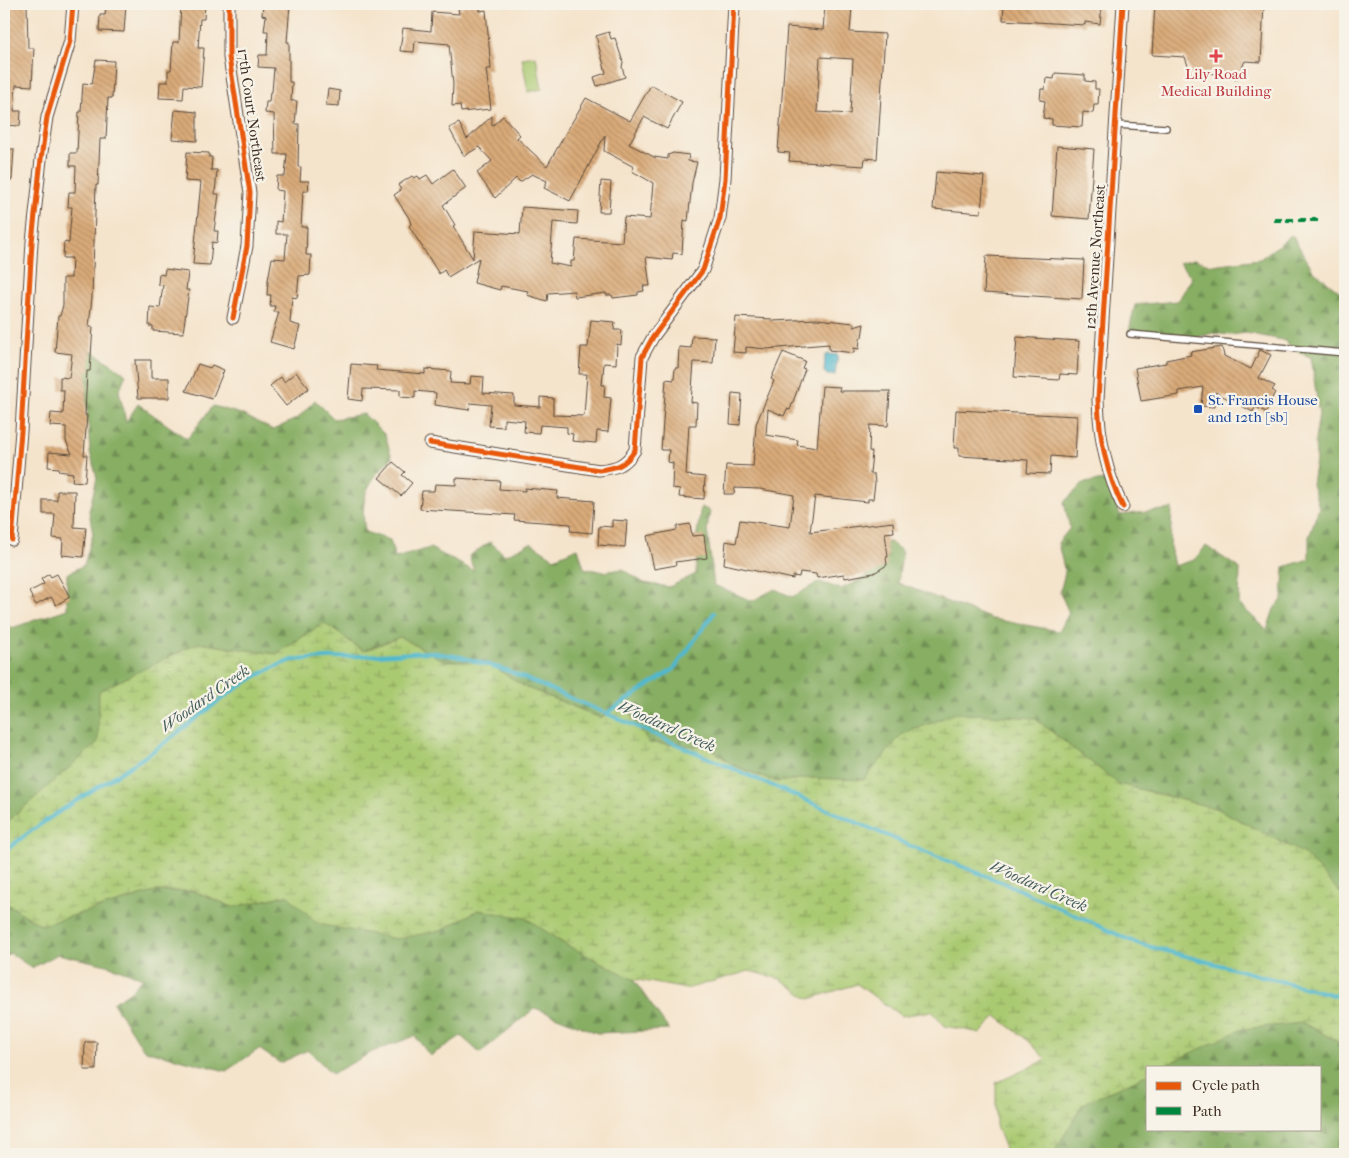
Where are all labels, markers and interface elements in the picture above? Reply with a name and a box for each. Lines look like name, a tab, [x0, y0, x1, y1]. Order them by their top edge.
street label: 17th Court Northeast	[234, 47, 270, 184]
marker: Lily Road Medical Building	[1209, 49, 1223, 63]
place label: Lily Road Medical Building	[1161, 65, 1272, 100]
street label: 12th Avenue Northeast	[1081, 183, 1109, 330]
place label: St. Francis House and 12th [sb]	[1208, 391, 1318, 426]
marker: St. Francis House and 12th [sb]	[1192, 403, 1204, 415]
water label: Woodard Creek	[157, 660, 253, 736]
water label: Woodard Creek	[615, 696, 719, 756]
water label: Woodard Creek	[987, 856, 1091, 916]
legend	[1146, 1066, 1322, 1130]
text: Cycle path	[1192, 1076, 1260, 1094]
text: Path	[1192, 1102, 1222, 1120]

